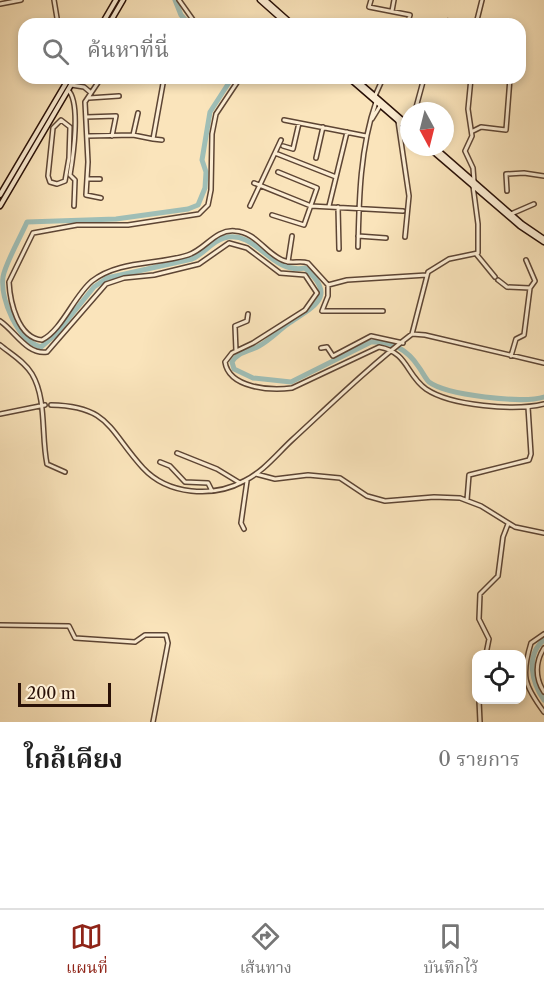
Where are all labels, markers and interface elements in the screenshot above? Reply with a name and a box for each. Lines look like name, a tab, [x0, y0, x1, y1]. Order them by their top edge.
search box	[18, 18, 526, 84]
icon: search	[39, 35, 72, 68]
text: ค้นหาที่นี่	[87, 36, 169, 63]
north arrow	[400, 102, 454, 156]
map controls	[472, 650, 526, 704]
button: locate	[472, 650, 526, 704]
scale bar	[18, 680, 111, 708]
text: 200 m	[27, 683, 76, 703]
text: ใกล้เคียง	[24, 743, 123, 775]
text: 0 รายการ	[438, 747, 520, 771]
tab: แผนที่	[66, 920, 108, 982]
tab: เส้นทาง	[240, 920, 292, 982]
tab: บันทึกไว้	[424, 920, 478, 982]

